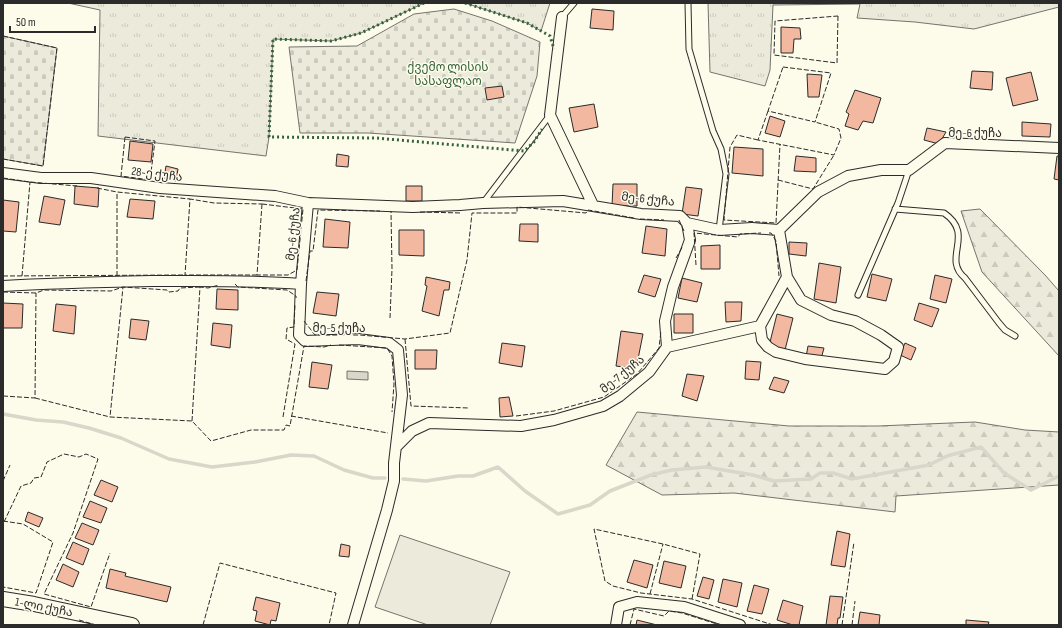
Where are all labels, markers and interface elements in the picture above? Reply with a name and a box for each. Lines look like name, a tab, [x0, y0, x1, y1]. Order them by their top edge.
scale bar	[10, 8, 95, 34]
text: 50 m	[16, 15, 36, 30]
park label: ქვემო ლისის სასაფლაო	[407, 60, 489, 89]
street label: მე-6 ქუჩა	[948, 126, 1002, 141]
street label: 28-ე ქუჩა	[130, 164, 183, 185]
street label: მე-6 ქუჩა	[620, 189, 675, 210]
street label: მე-6 ქუჩა	[283, 207, 304, 262]
street label: მე-5 ქუჩა	[312, 321, 366, 336]
street label: მე-7 ქუჩა	[597, 352, 648, 397]
street label: 1-ლი ქუჩა	[14, 595, 74, 620]

